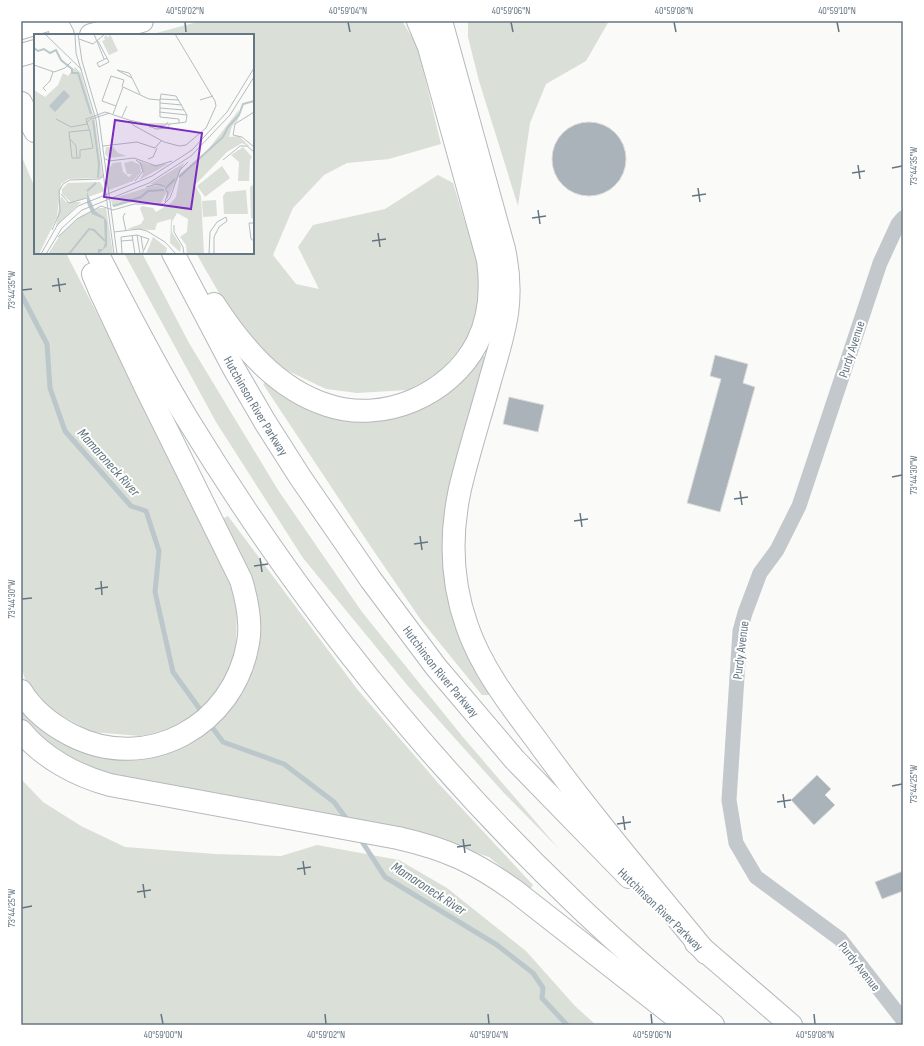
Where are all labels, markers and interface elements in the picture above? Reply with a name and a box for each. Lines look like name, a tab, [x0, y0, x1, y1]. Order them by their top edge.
text: 40°59'02"N	[166, 5, 204, 17]
text: 40°59'04"N	[329, 5, 367, 17]
text: 40°59'06"N	[492, 5, 530, 17]
text: 40°59'08"N	[655, 5, 693, 17]
text: 40°59'10"N	[818, 5, 856, 17]
inset map	[34, 34, 254, 254]
text: 73°44'35"W	[908, 146, 920, 185]
text: 73°44'35"W	[6, 270, 18, 309]
street label: Purdy Avenue	[835, 319, 869, 380]
street label: Hutchinson River Parkway	[220, 354, 291, 459]
water label: Mamaroneck River	[74, 425, 144, 501]
text: 73°44'30"W	[908, 455, 920, 495]
text: 73°44'30"W	[6, 579, 18, 619]
street label: Purdy Avenue	[729, 620, 753, 680]
street label: Hutchinson River Parkway	[399, 623, 482, 721]
text: 73°44'25"W	[908, 764, 920, 803]
water label: Mamaroneck River	[388, 858, 470, 919]
street label: Hutchinson River Parkway	[614, 865, 706, 955]
text: 73°44'25"W	[6, 888, 18, 927]
street label: Purdy Avenue	[835, 939, 884, 995]
text: 40°59'00"N	[144, 1029, 182, 1041]
text: 40°59'02"N	[307, 1029, 345, 1041]
text: 40°59'04"N	[470, 1029, 508, 1041]
text: 40°59'06"N	[633, 1029, 671, 1041]
text: 40°59'08"N	[796, 1029, 834, 1041]

